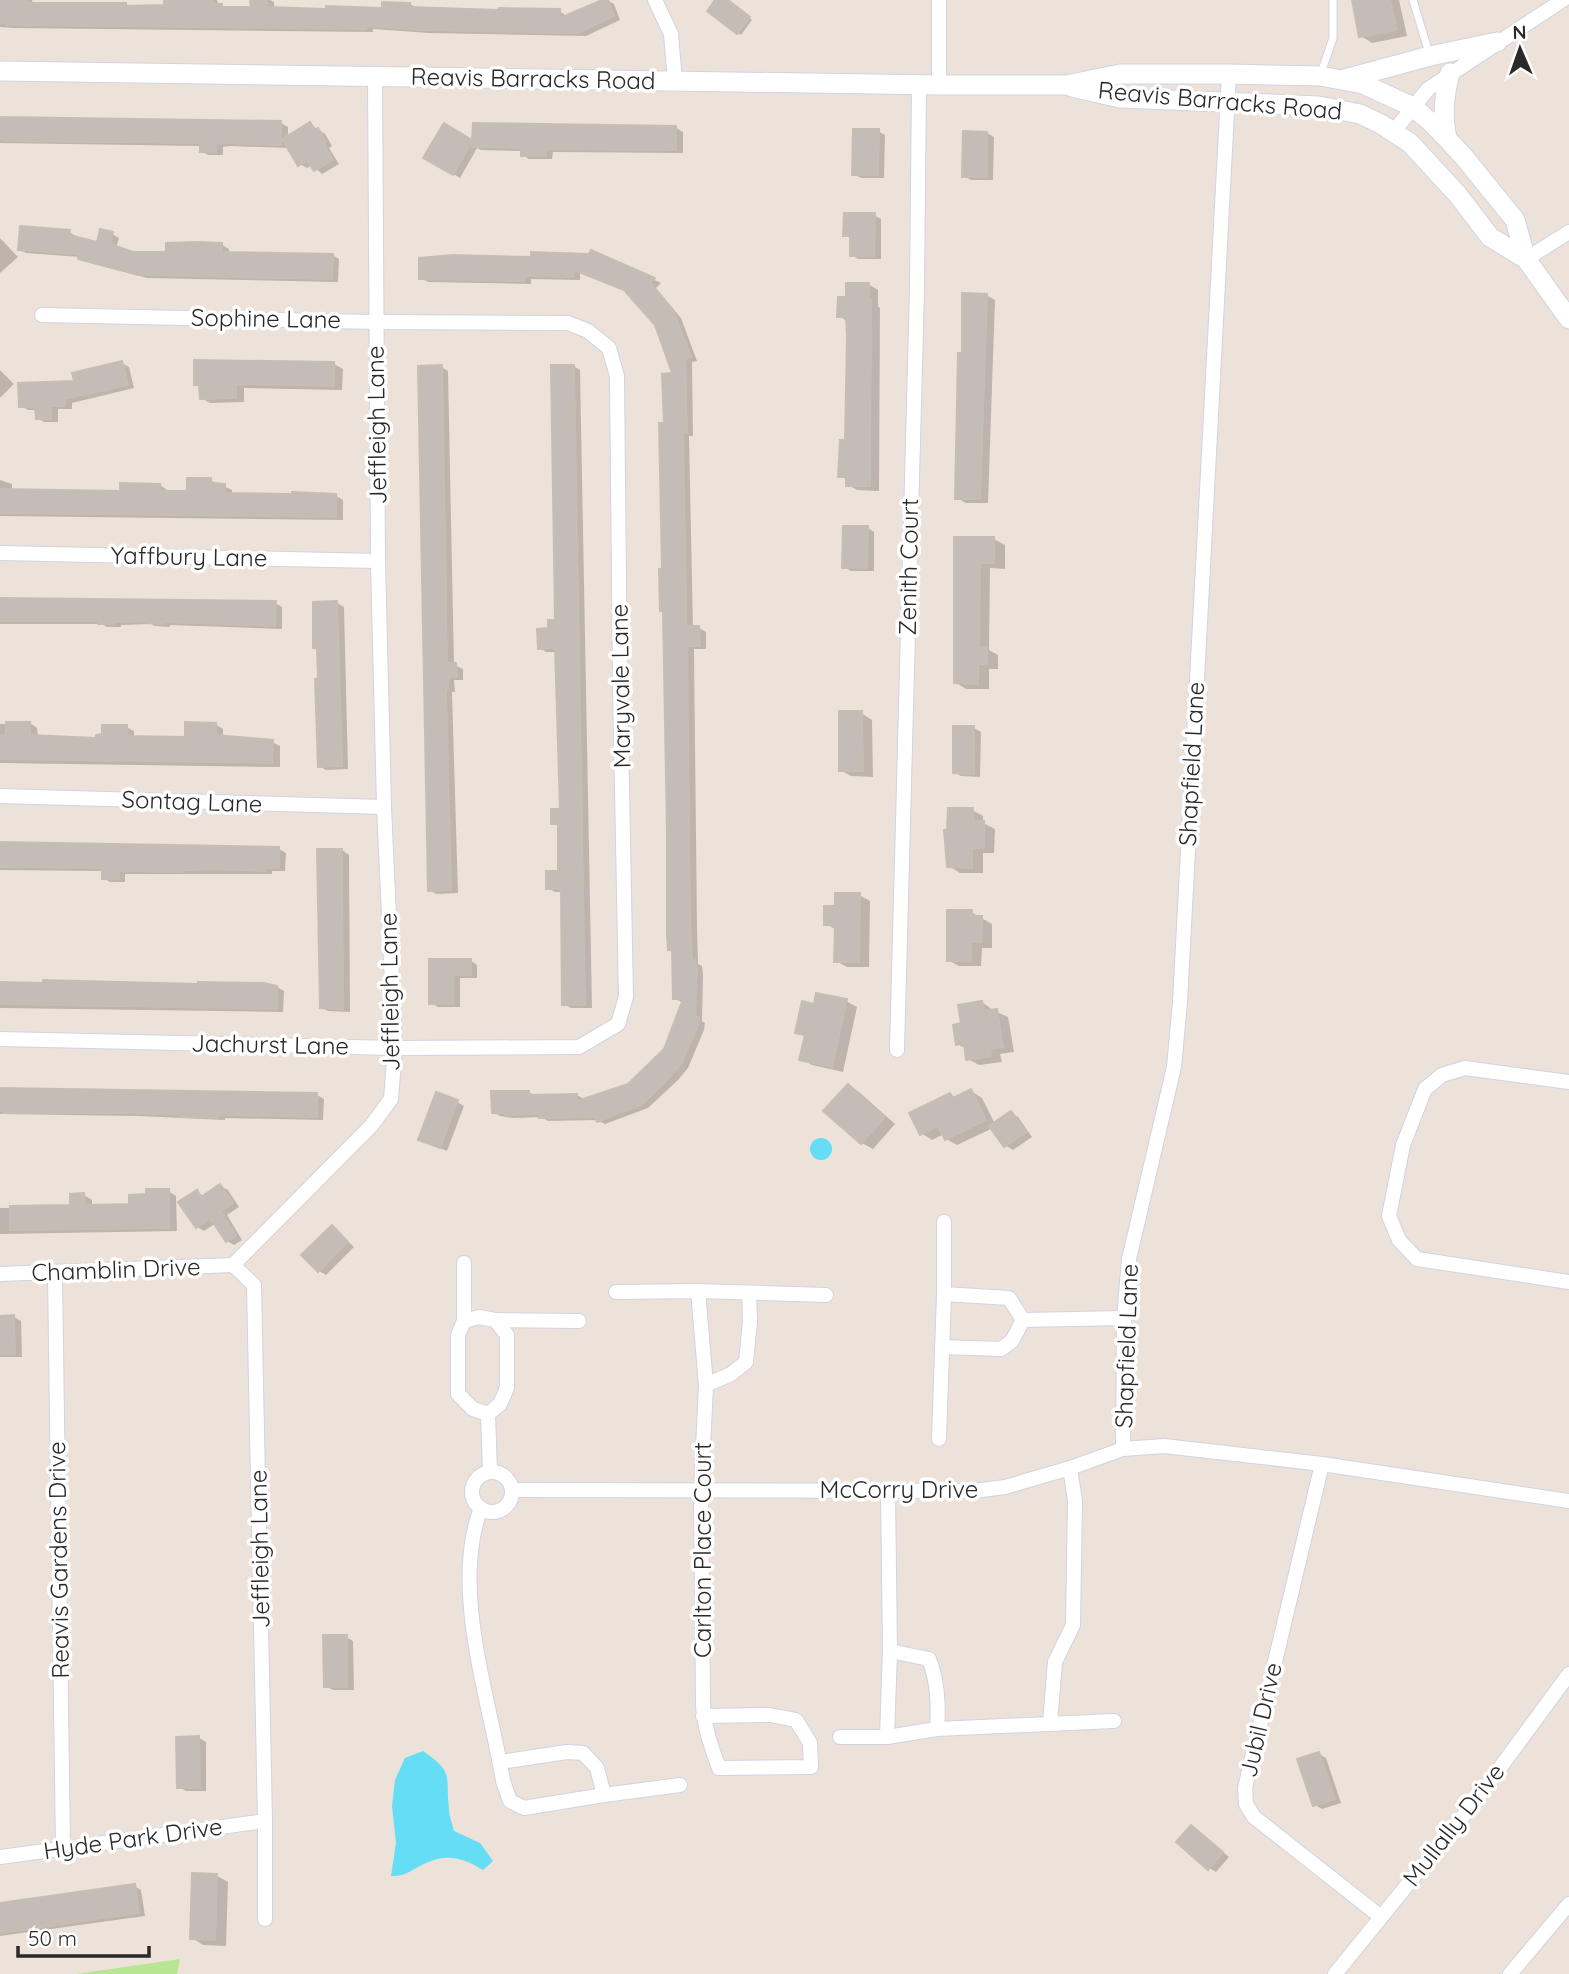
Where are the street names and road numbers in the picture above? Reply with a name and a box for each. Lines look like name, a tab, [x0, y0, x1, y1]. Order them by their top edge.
street label: Reavis Barracks Road	[410, 61, 656, 95]
street label: Reavis Barracks Road	[1097, 74, 1343, 126]
street label: Sophine Lane	[191, 302, 341, 334]
street label: Jeffleigh Lane	[360, 345, 392, 505]
street label: Zenith Court	[892, 498, 924, 636]
street label: Yaffbury Lane	[110, 540, 268, 572]
street label: Maryvale Lane	[604, 603, 636, 769]
street label: Shapfield Lane	[1172, 681, 1210, 847]
street label: Sontag Lane	[121, 784, 263, 818]
street label: Jeffleigh Lane	[373, 912, 405, 1072]
street label: Jachurst Lane	[191, 1028, 349, 1060]
street label: Chamblin Drive	[31, 1251, 201, 1287]
street label: Shapfield Lane	[1108, 1263, 1144, 1429]
street label: Reavis Gardens Drive	[41, 1441, 75, 1679]
street label: Carlton Place Court	[687, 1442, 717, 1658]
street label: Jeffleigh Lane	[243, 1469, 275, 1629]
street label: McCorry Drive	[820, 1474, 978, 1504]
street label: Jubil Drive	[1232, 1659, 1288, 1780]
street label: Mullally Drive	[1396, 1757, 1511, 1892]
street label: Hyde Park Drive	[41, 1811, 224, 1865]

